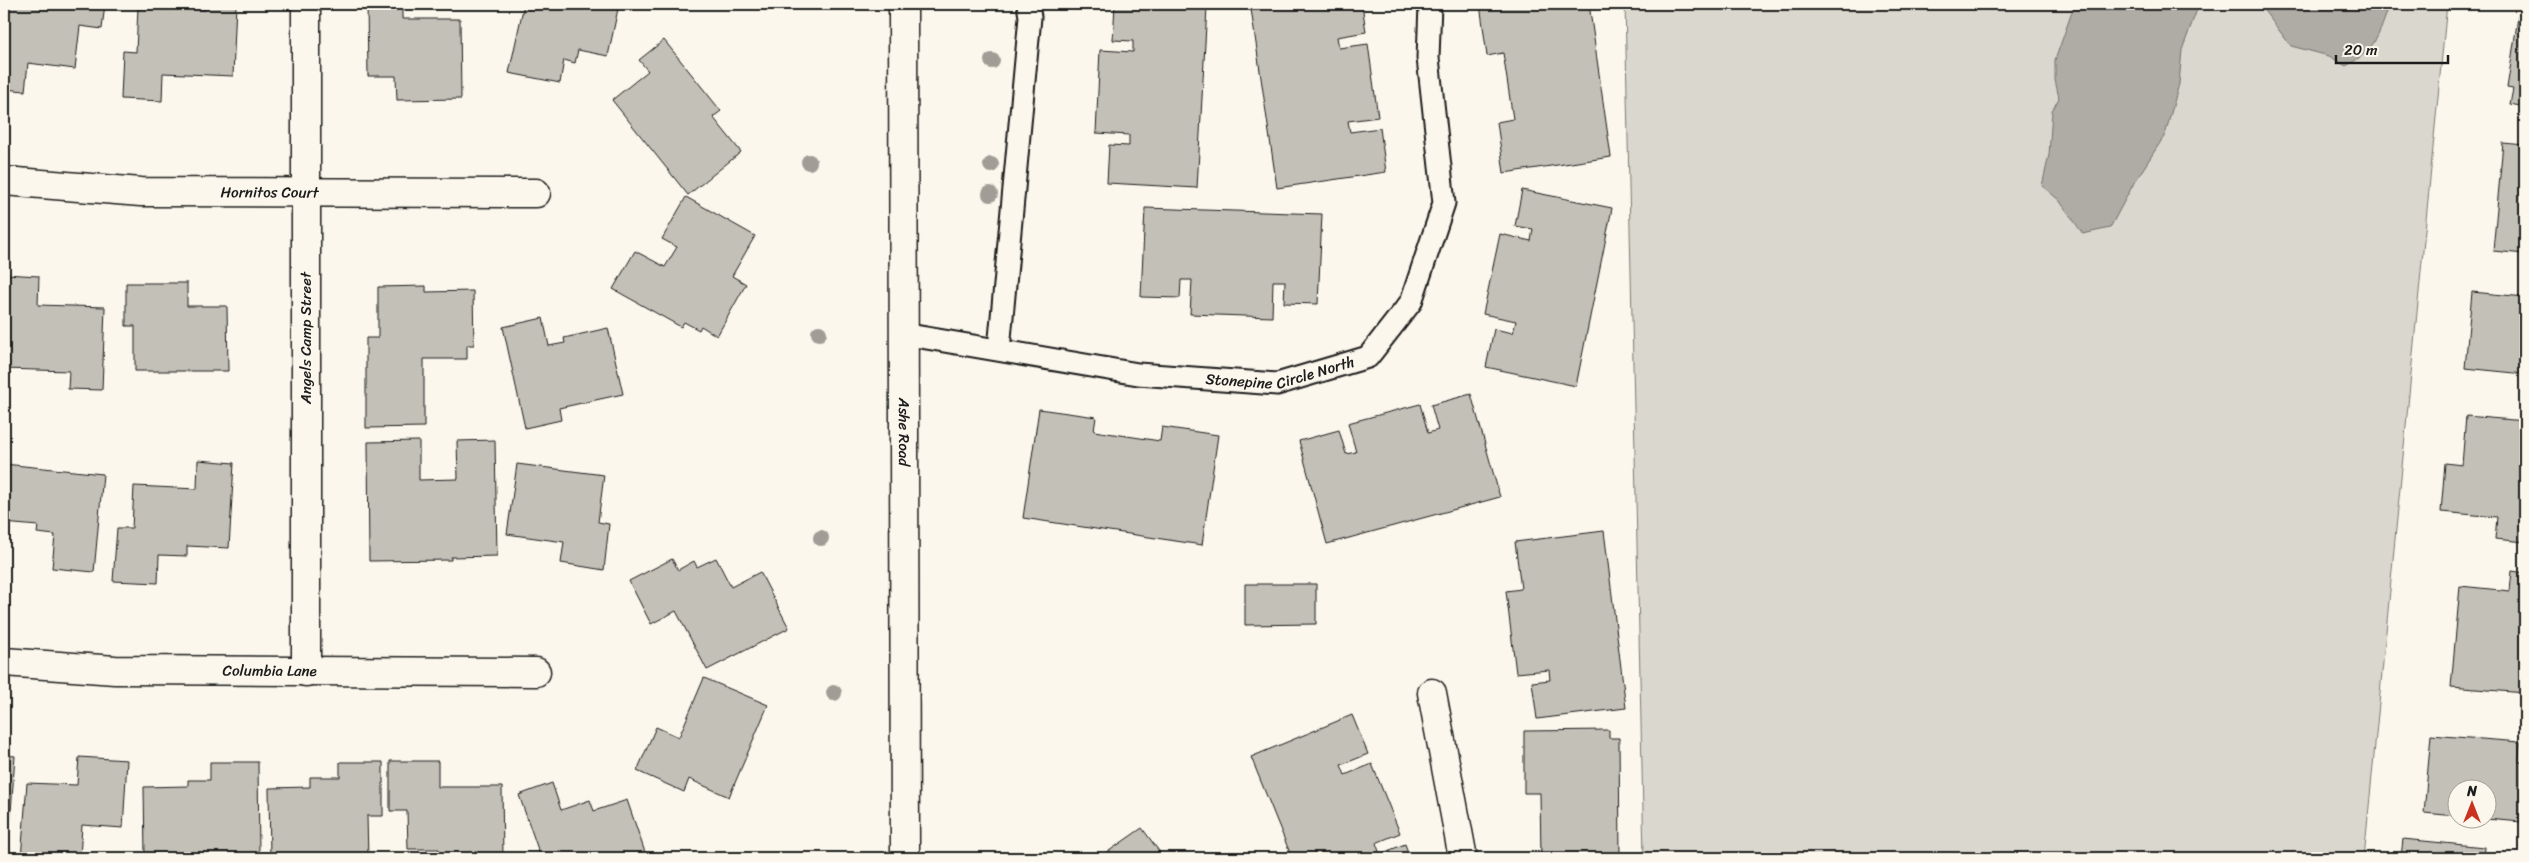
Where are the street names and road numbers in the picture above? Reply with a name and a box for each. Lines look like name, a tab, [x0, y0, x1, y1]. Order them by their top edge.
street label: Hornitos Court	[220, 179, 320, 205]
street label: Angels Camp Street	[293, 271, 319, 405]
street label: Stonepine Circle North	[1205, 349, 1358, 397]
street label: Ashe Road	[891, 397, 917, 467]
street label: Columbia Lane	[223, 658, 317, 684]

